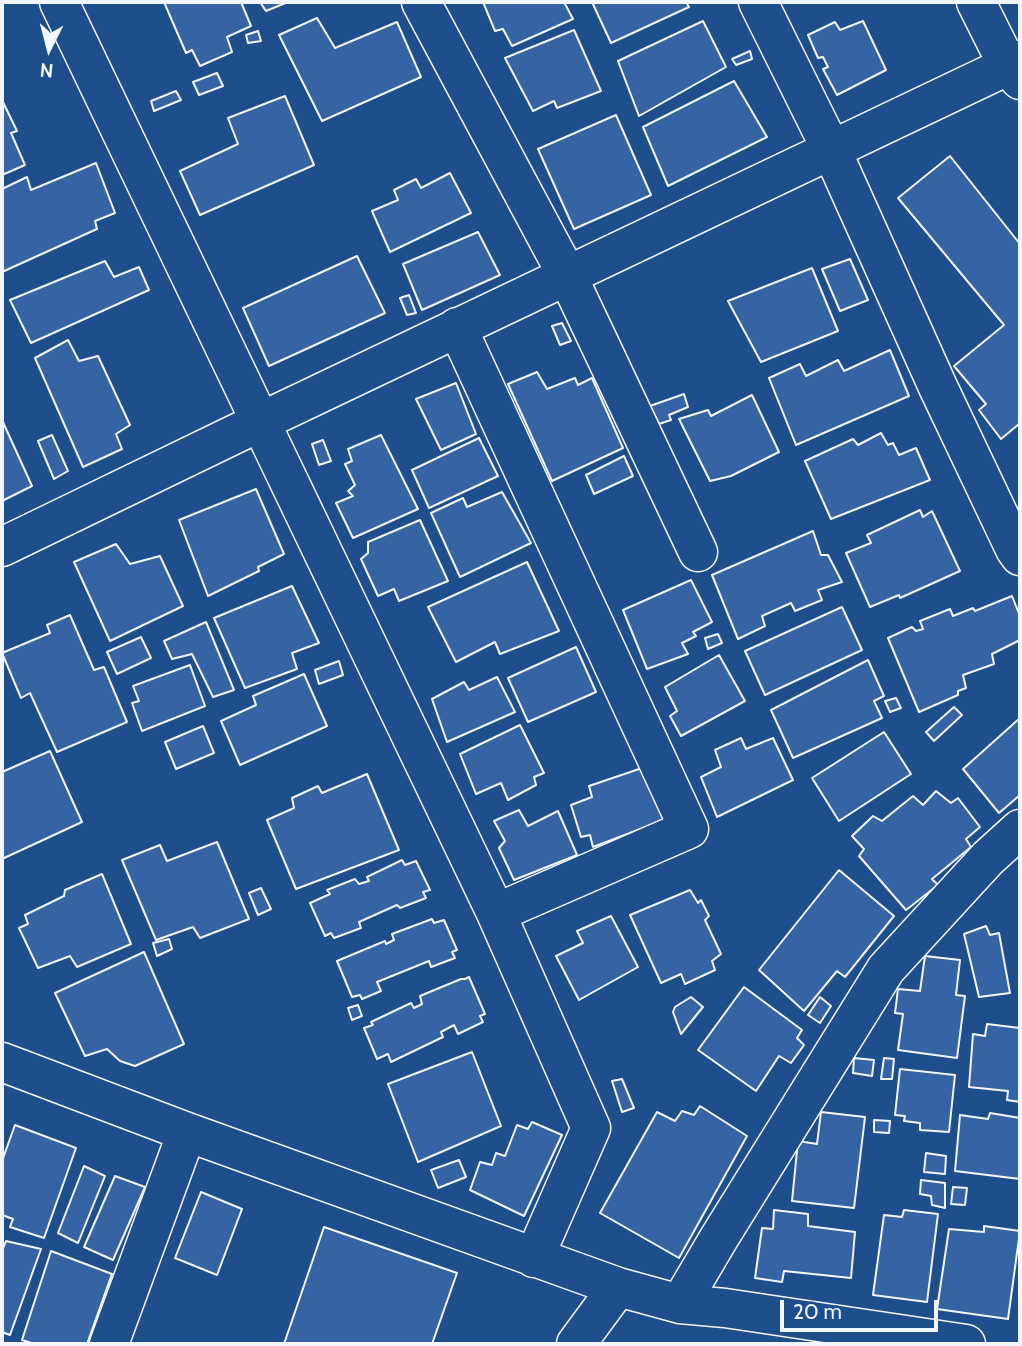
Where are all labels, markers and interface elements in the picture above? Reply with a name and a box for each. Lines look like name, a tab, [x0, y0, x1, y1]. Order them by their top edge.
north arrow	[14, 14, 84, 84]
text: N	[39, 58, 55, 83]
scale bar	[784, 1286, 942, 1330]
text: 20 m	[793, 1299, 842, 1324]

